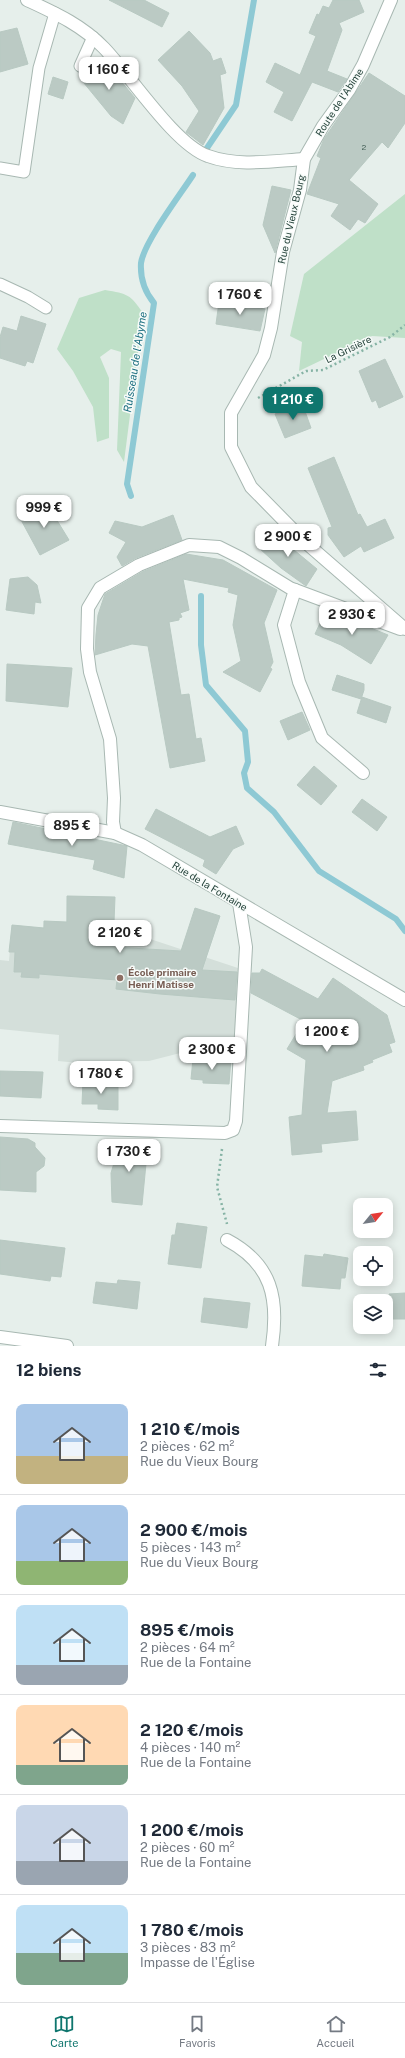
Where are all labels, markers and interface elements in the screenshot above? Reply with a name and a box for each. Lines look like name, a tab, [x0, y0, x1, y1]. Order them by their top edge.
pin: 1 160 €	[72, 57, 146, 91]
text: 1 160 €	[88, 62, 130, 77]
street label: Route de l'Abîme	[313, 65, 366, 138]
house number: 2	[362, 142, 367, 152]
street label: Rue du Vieux Bourg	[275, 173, 307, 265]
pin: 1 760 €	[203, 282, 277, 316]
text: 1 760 €	[218, 287, 262, 302]
water label: Ruisseau de l'Abyme	[121, 311, 149, 413]
street label: La Grisière	[323, 333, 373, 365]
pin: 1 210 €	[256, 387, 330, 421]
text: 1 210 €	[272, 392, 314, 407]
pin: 999 €	[16, 495, 72, 529]
text: 999 €	[25, 500, 63, 515]
pin: 2 900 €	[251, 524, 325, 558]
text: 2 900 €	[264, 529, 312, 544]
pin: 2 930 €	[315, 602, 389, 636]
text: 2 930 €	[328, 607, 376, 622]
pin: 895 €	[44, 813, 100, 847]
text: 895 €	[53, 818, 91, 833]
street label: Rue de la Fontaine	[170, 859, 250, 913]
pin: 2 120 €	[83, 920, 157, 954]
text: 2 120 €	[98, 925, 142, 940]
place label: École primaire Henri Matisse	[128, 966, 197, 990]
marker: École primaire Henri Matisse	[115, 973, 125, 983]
pin: 1 200 €	[290, 1019, 364, 1053]
text: 1 200 €	[305, 1024, 349, 1039]
pin: 2 300 €	[175, 1037, 249, 1071]
text: 2 300 €	[188, 1042, 236, 1057]
pin: 1 780 €	[64, 1061, 138, 1095]
text: 1 780 €	[79, 1066, 123, 1081]
pin: 1 730 €	[92, 1139, 166, 1173]
text: 1 730 €	[107, 1144, 151, 1159]
north arrow	[353, 1198, 393, 1238]
map controls	[353, 1198, 393, 1334]
button: locate	[353, 1246, 393, 1286]
button: layers	[353, 1294, 393, 1334]
icon: filters	[367, 1359, 389, 1381]
text: 12 biens	[16, 1360, 82, 1380]
text: 1 210 €/mois	[140, 1419, 240, 1439]
icon: home	[48, 1420, 96, 1468]
text: 2 pièces · 62 m²	[140, 1439, 234, 1454]
text: Rue du Vieux Bourg	[140, 1454, 259, 1469]
text: 2 900 €/mois	[140, 1520, 248, 1540]
icon: home	[48, 1521, 96, 1569]
text: 5 pièces · 143 m²	[140, 1540, 241, 1555]
text: Rue du Vieux Bourg	[140, 1555, 259, 1570]
text: 895 €/mois	[140, 1620, 234, 1640]
icon: home	[48, 1621, 96, 1669]
text: 2 pièces · 64 m²	[140, 1640, 235, 1655]
text: Rue de la Fontaine	[140, 1655, 251, 1670]
text: 2 120 €/mois	[140, 1720, 244, 1740]
icon: home	[48, 1721, 96, 1769]
text: 4 pièces · 140 m²	[140, 1740, 240, 1755]
text: Rue de la Fontaine	[140, 1755, 251, 1770]
text: 1 200 €/mois	[140, 1820, 244, 1840]
icon: home	[48, 1821, 96, 1869]
text: 2 pièces · 60 m²	[140, 1840, 234, 1855]
text: Rue de la Fontaine	[140, 1855, 251, 1870]
text: 1 780 €/mois	[140, 1920, 244, 1940]
icon: home	[48, 1921, 96, 1969]
text: 3 pièces · 83 m²	[140, 1940, 235, 1955]
text: Impasse de l'Église	[140, 1955, 255, 1970]
tab: Carte	[50, 2013, 78, 2049]
tab: Favoris	[179, 2013, 216, 2049]
tab: Accueil	[316, 2013, 355, 2049]

